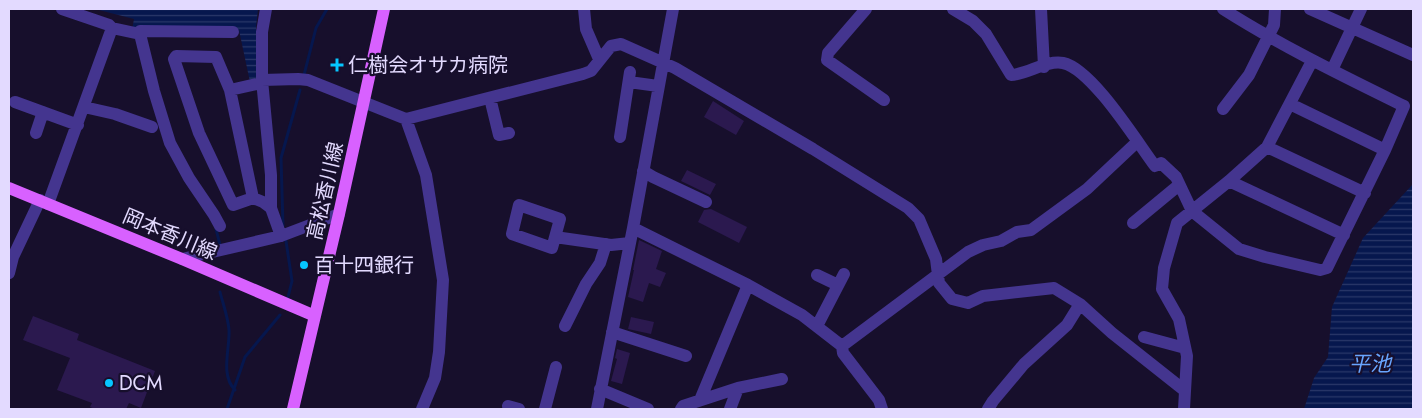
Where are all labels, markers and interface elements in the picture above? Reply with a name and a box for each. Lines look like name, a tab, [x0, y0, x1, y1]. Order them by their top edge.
place label: 仁樹会オサカ病院	[348, 51, 508, 80]
marker: 仁樹会オサカ病院	[330, 58, 344, 72]
street label: 高松香川線	[300, 139, 351, 243]
street label: 岡本香川線	[118, 202, 221, 267]
place label: 百十四銀行	[314, 251, 414, 280]
marker: 百十四銀行	[298, 259, 310, 271]
water label: 平池	[1349, 349, 1393, 379]
place label: DCM	[119, 369, 163, 398]
marker: DCM	[103, 377, 115, 389]

